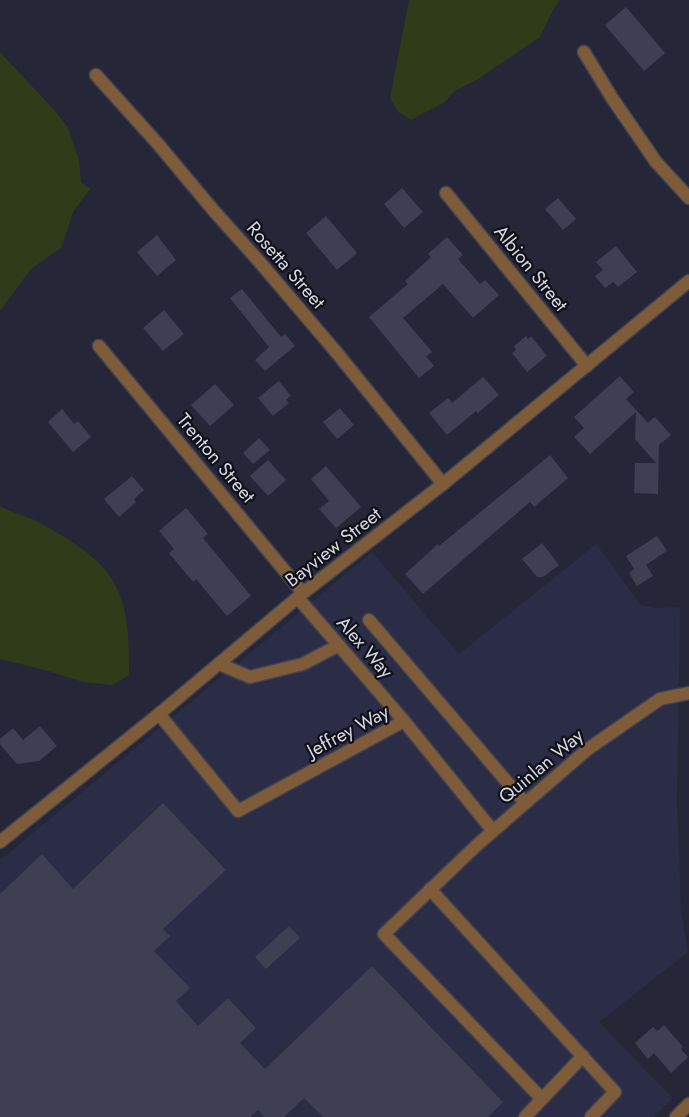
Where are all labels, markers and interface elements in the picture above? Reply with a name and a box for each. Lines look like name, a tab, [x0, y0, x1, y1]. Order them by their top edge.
street label: Rosetta Street	[240, 215, 332, 315]
street label: Albion Street	[488, 219, 575, 317]
street label: Trenton Street	[171, 407, 262, 509]
street label: Bayview Street	[279, 501, 387, 593]
street label: Alex Way	[330, 610, 400, 684]
street label: Jeffrey Way	[300, 698, 394, 765]
street label: Quinlan Way	[493, 722, 590, 810]

